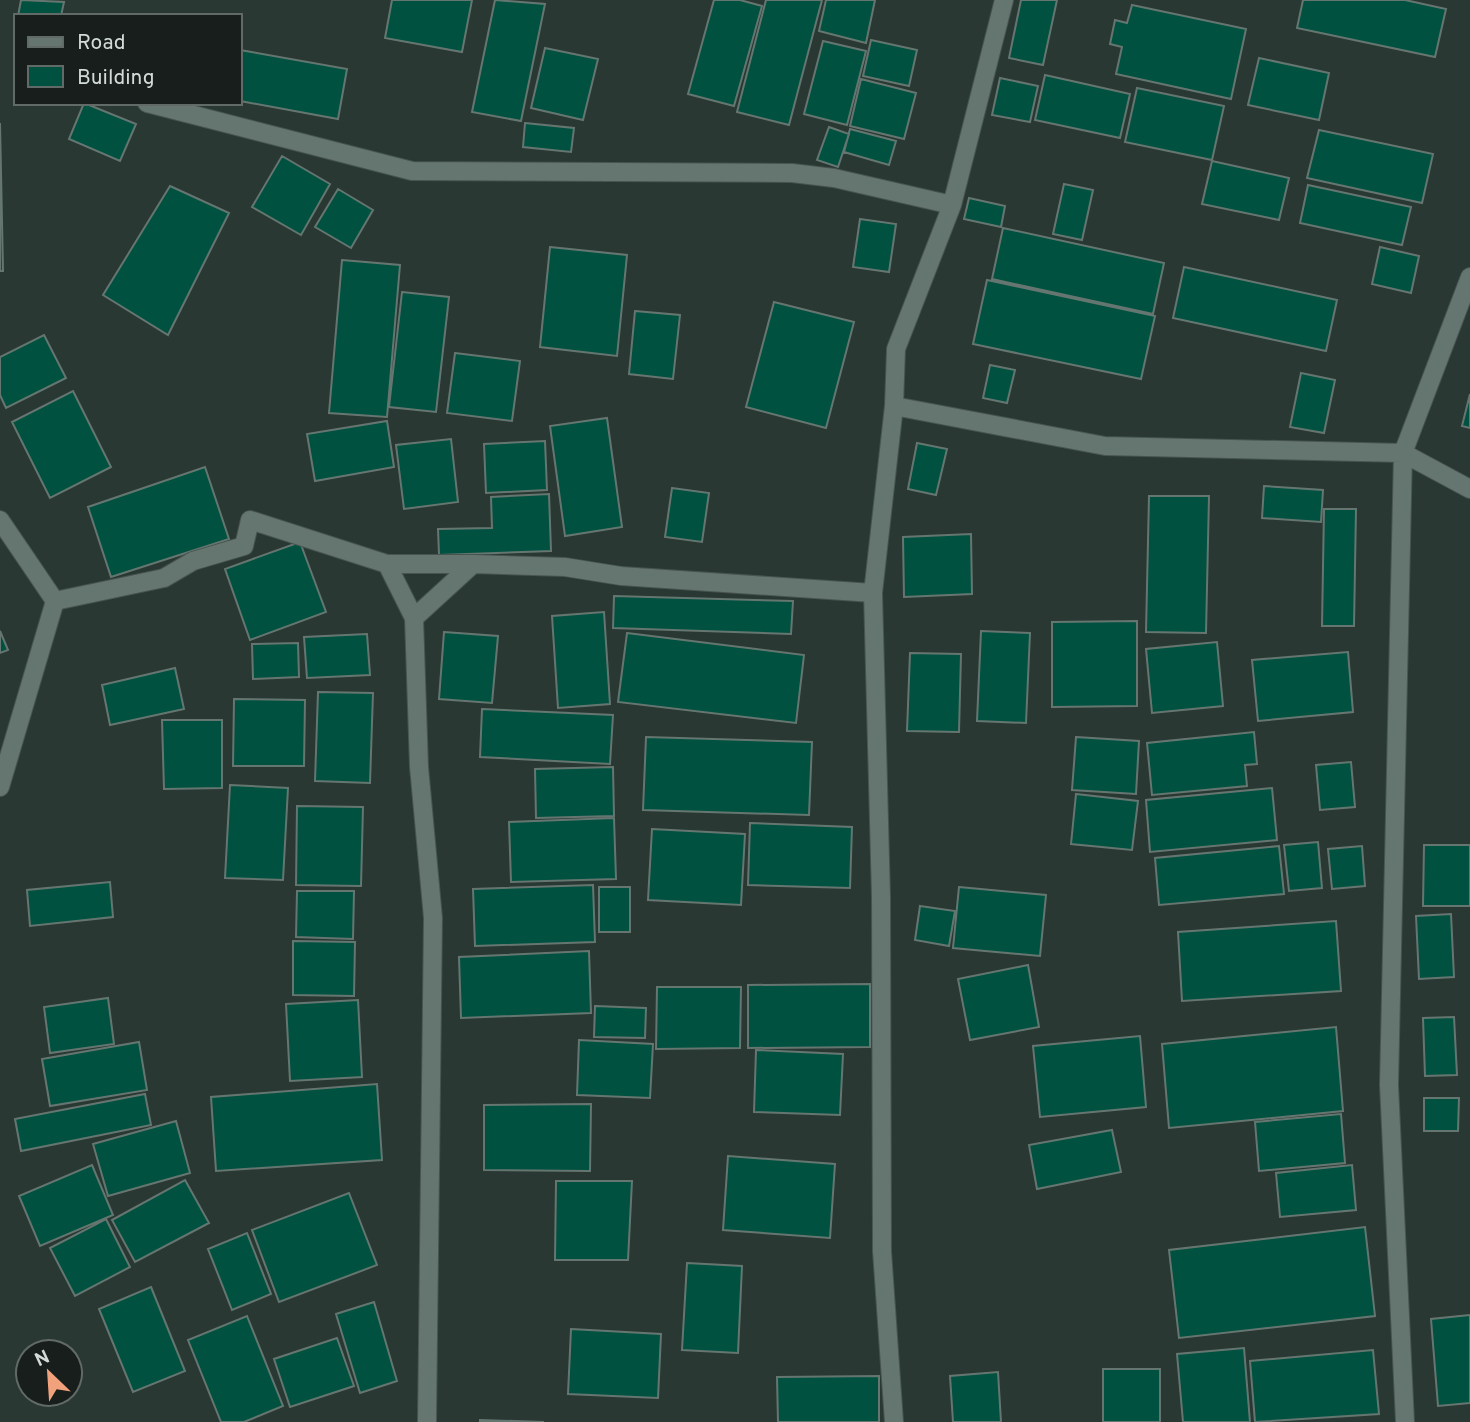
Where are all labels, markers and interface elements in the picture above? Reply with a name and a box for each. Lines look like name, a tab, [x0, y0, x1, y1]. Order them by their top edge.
legend	[14, 14, 242, 105]
text: Road	[77, 30, 126, 57]
text: Building	[77, 65, 155, 92]
north arrow	[14, 1338, 84, 1408]
text: N	[31, 1346, 54, 1373]

